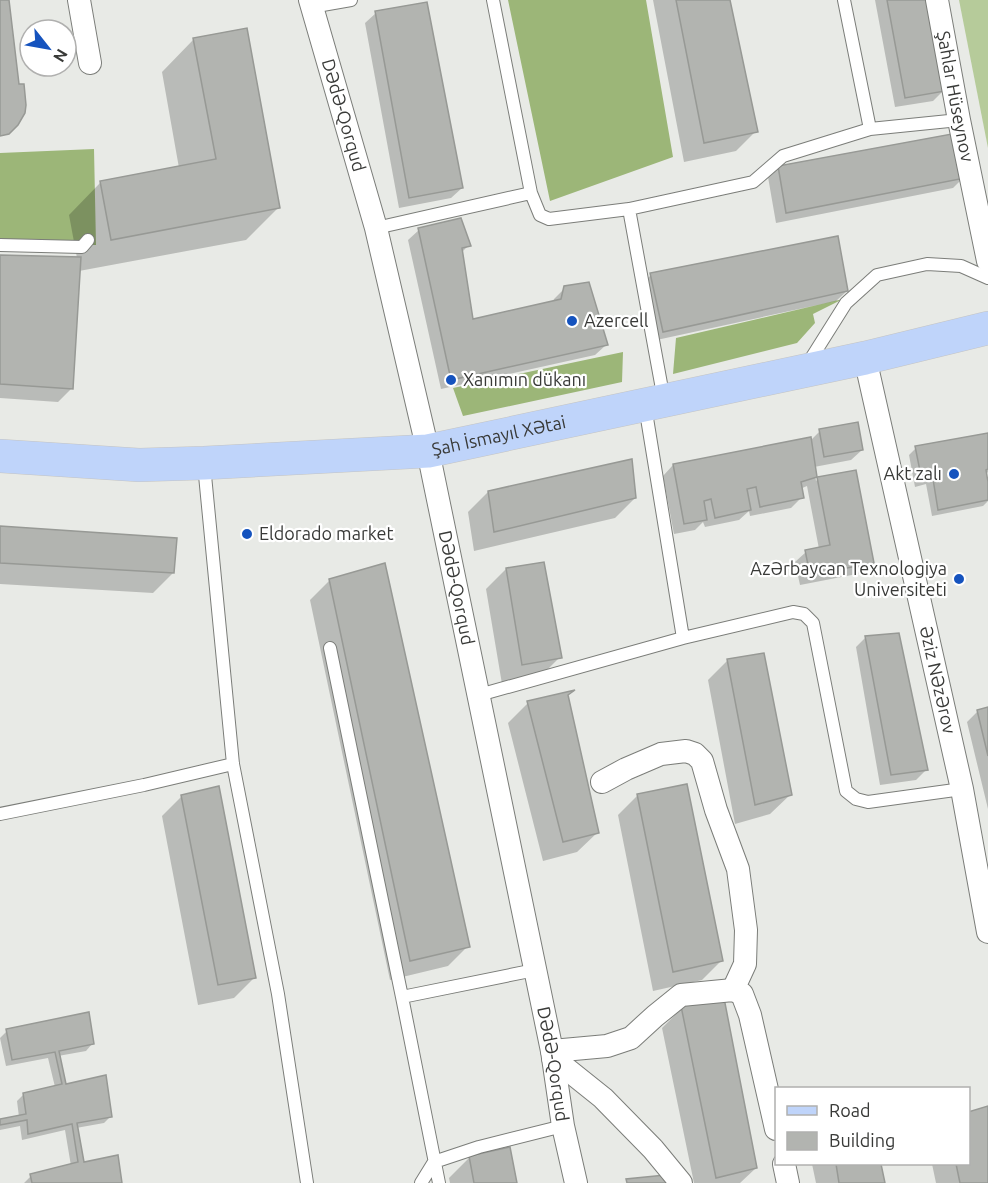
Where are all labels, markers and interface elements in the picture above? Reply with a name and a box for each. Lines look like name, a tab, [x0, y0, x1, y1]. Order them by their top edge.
north arrow	[18, 18, 78, 78]
street label: Şahlar Hüseynov	[934, 29, 978, 164]
text: N	[50, 46, 72, 65]
street label: Dədə-Qorqud	[319, 56, 370, 174]
place label: Azercell	[584, 310, 649, 330]
marker: Azercell	[565, 314, 579, 328]
place label: Xanımın dükanı	[463, 369, 586, 389]
marker: Xanımın dükanı	[444, 373, 458, 387]
street label: Şah İsmayıl Xətai	[430, 411, 567, 459]
place label: Akt zalı	[883, 463, 942, 483]
marker: Akt zalı	[947, 467, 961, 481]
place label: Eldorado market	[259, 523, 394, 543]
marker: Eldorado market	[240, 527, 254, 541]
street label: Dədə-Qorqud	[436, 529, 479, 647]
place label: Azərbaycan Texnologiya Universiteti	[750, 558, 947, 599]
marker: Azərbaycan Texnologiya Universiteti	[952, 572, 966, 586]
street label: Əziz Nəzərov	[917, 624, 960, 736]
street label: Dədə-Qorqud	[534, 1005, 573, 1123]
legend	[775, 1087, 970, 1165]
text: Road	[829, 1100, 871, 1120]
text: Building	[829, 1130, 895, 1150]

